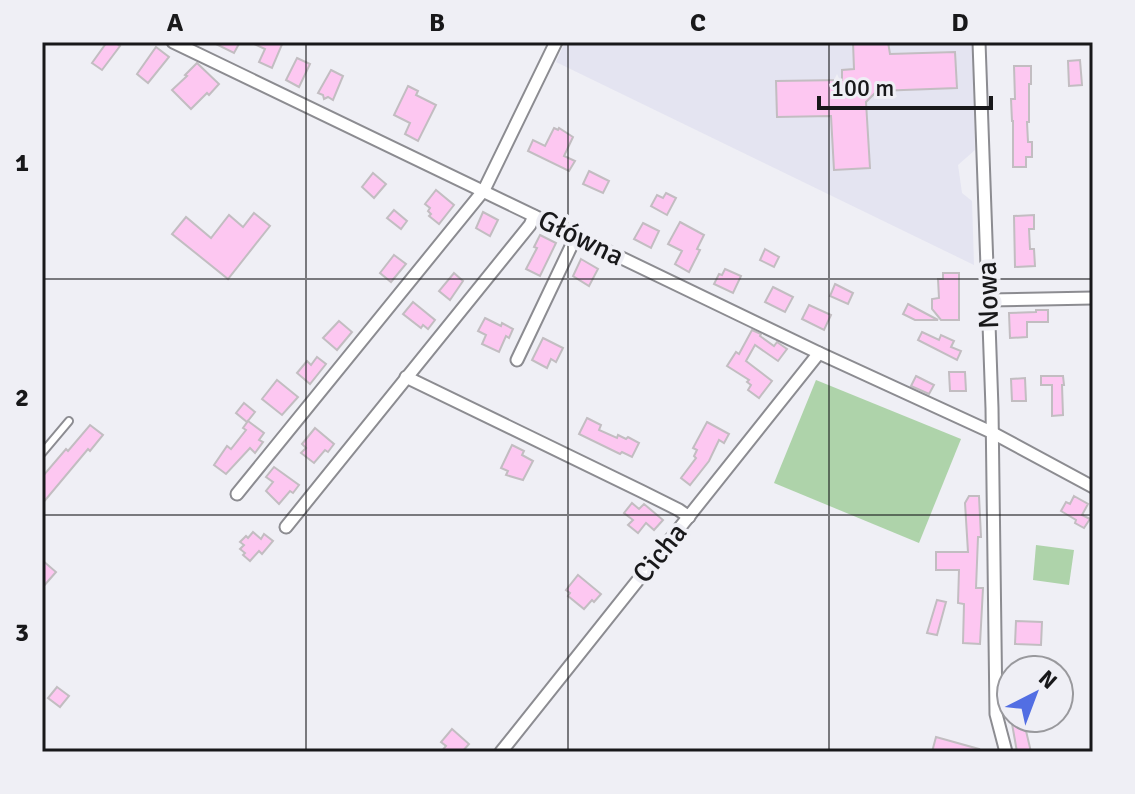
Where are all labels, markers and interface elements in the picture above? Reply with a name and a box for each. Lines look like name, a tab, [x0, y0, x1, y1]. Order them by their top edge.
text: A	[167, 7, 184, 39]
text: B	[429, 7, 445, 39]
text: C	[690, 7, 706, 39]
text: D	[951, 7, 969, 39]
scale bar	[819, 60, 991, 110]
text: 100 m	[831, 73, 894, 103]
text: 1	[15, 147, 29, 179]
street label: Główna	[532, 203, 630, 273]
street label: Nowa	[970, 261, 1006, 329]
text: 2	[15, 382, 29, 414]
street label: Cicha	[626, 516, 694, 590]
text: 3	[15, 617, 29, 649]
north arrow	[995, 654, 1075, 734]
text: N	[1033, 664, 1063, 695]

